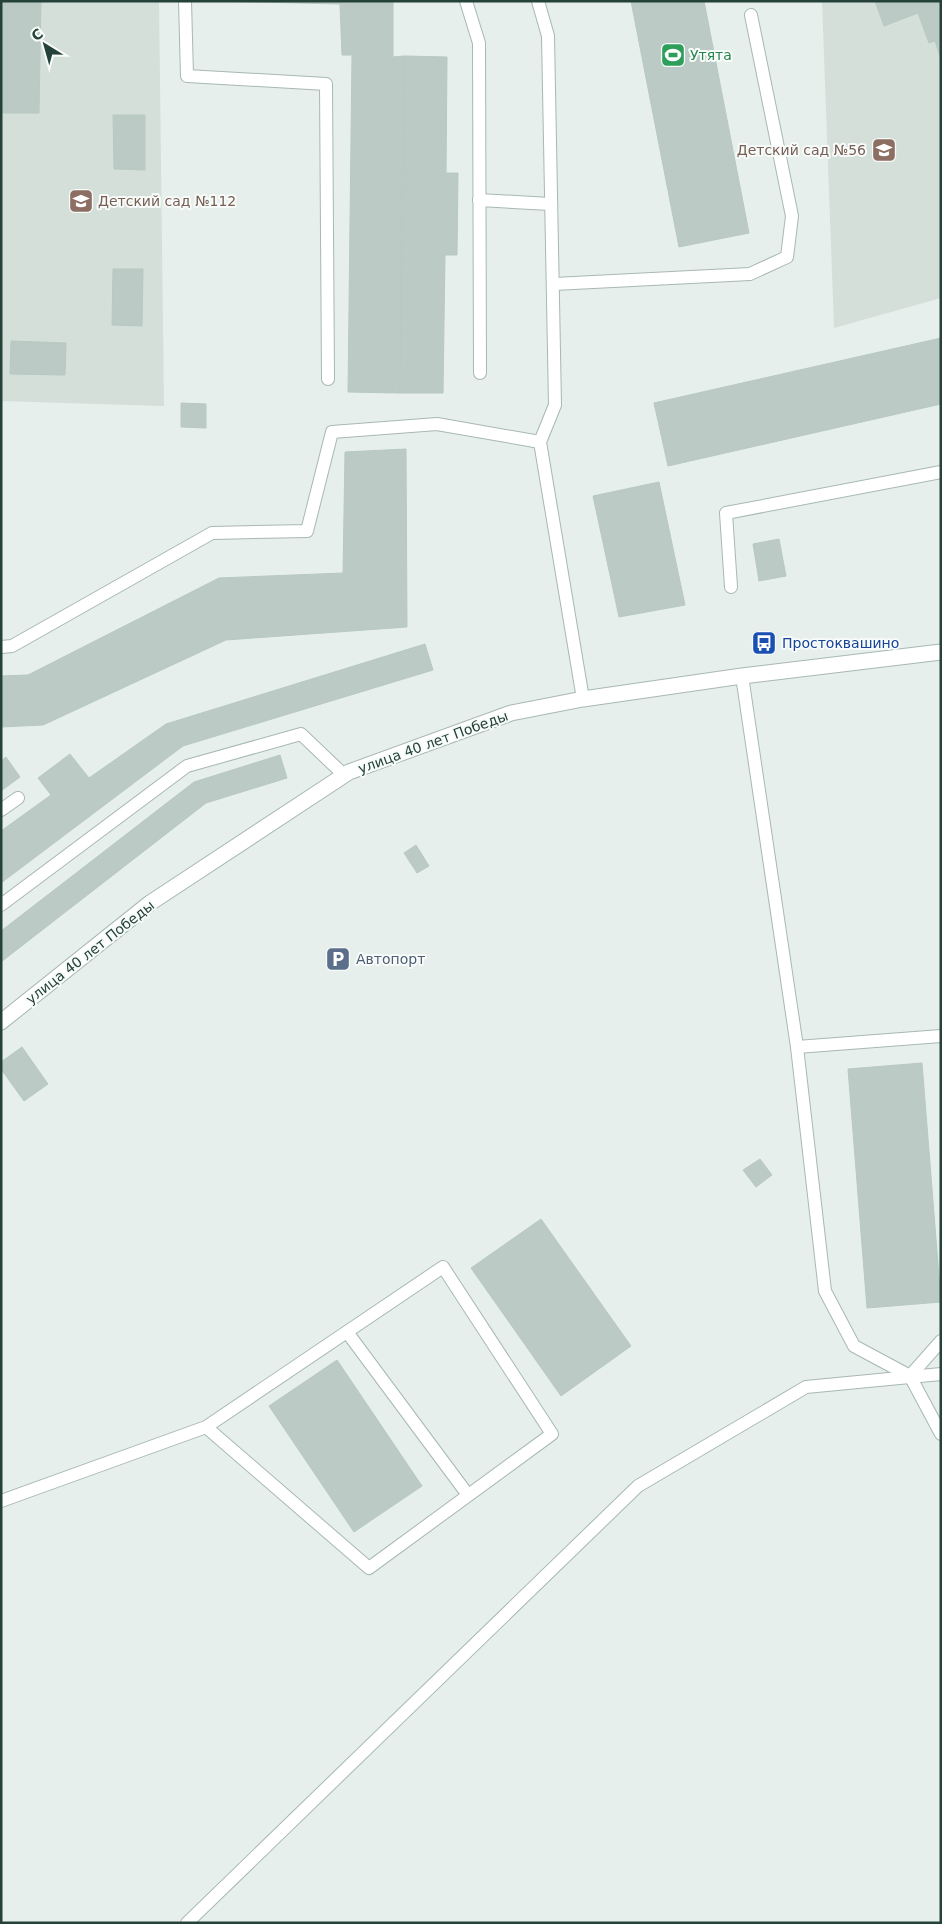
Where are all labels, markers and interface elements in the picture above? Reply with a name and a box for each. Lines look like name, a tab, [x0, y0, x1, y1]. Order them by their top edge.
north arrow	[20, 20, 70, 70]
text: С	[28, 25, 46, 44]
sports icon: Утята	[660, 42, 686, 68]
place label: Утята	[690, 47, 732, 63]
school or university icon: Детский сад №56	[871, 137, 897, 163]
place label: Детский сад №56	[737, 142, 866, 158]
school or university icon: Детский сад №112	[68, 188, 94, 214]
place label: Детский сад №112	[98, 193, 236, 209]
bus stop icon: Простоквашино	[751, 630, 777, 656]
place label: Простоквашино	[782, 635, 899, 651]
street label: улица 40 лет Победы	[356, 707, 510, 777]
street label: улица 40 лет Победы	[23, 897, 157, 1007]
parking icon: Автопорт	[325, 946, 351, 972]
place label: Автопорт	[356, 951, 425, 967]

